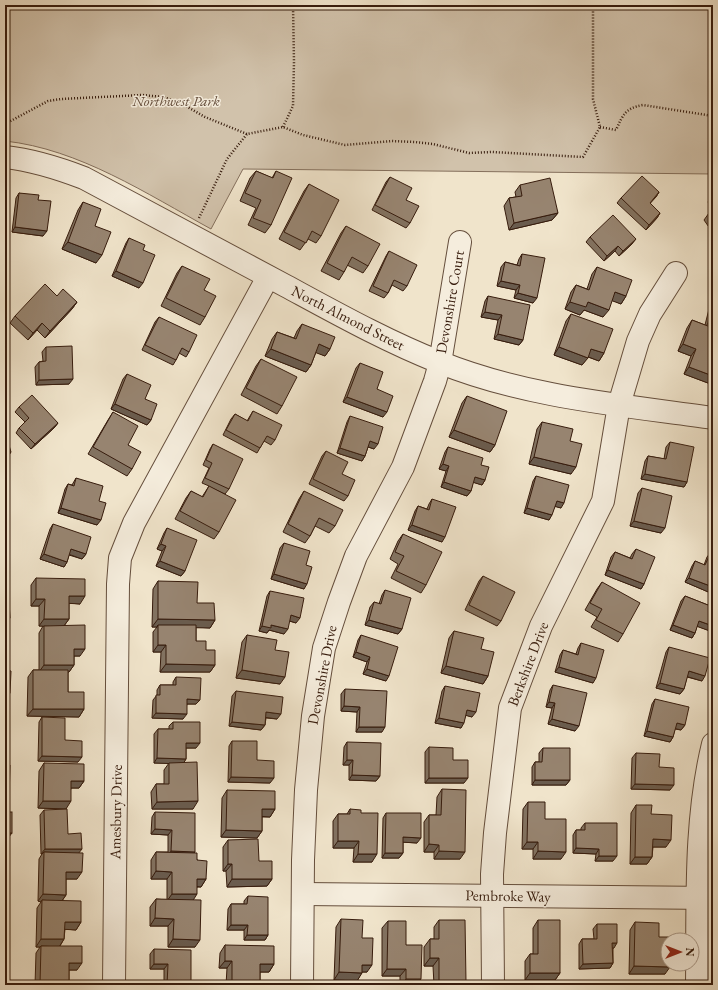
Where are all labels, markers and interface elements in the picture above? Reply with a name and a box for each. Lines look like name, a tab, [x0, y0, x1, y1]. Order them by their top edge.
park label: Northwest Park	[131, 91, 220, 110]
street label: Devonshire Court	[431, 249, 468, 355]
street label: North Almond Street	[289, 281, 408, 354]
street label: Berkshire Drive	[503, 619, 552, 709]
street label: Devonshire Drive	[303, 623, 340, 726]
street label: Amesbury Drive	[105, 764, 126, 861]
street label: Pembroke Way	[465, 885, 551, 906]
north arrow	[660, 932, 700, 972]
text: N	[683, 948, 697, 957]

